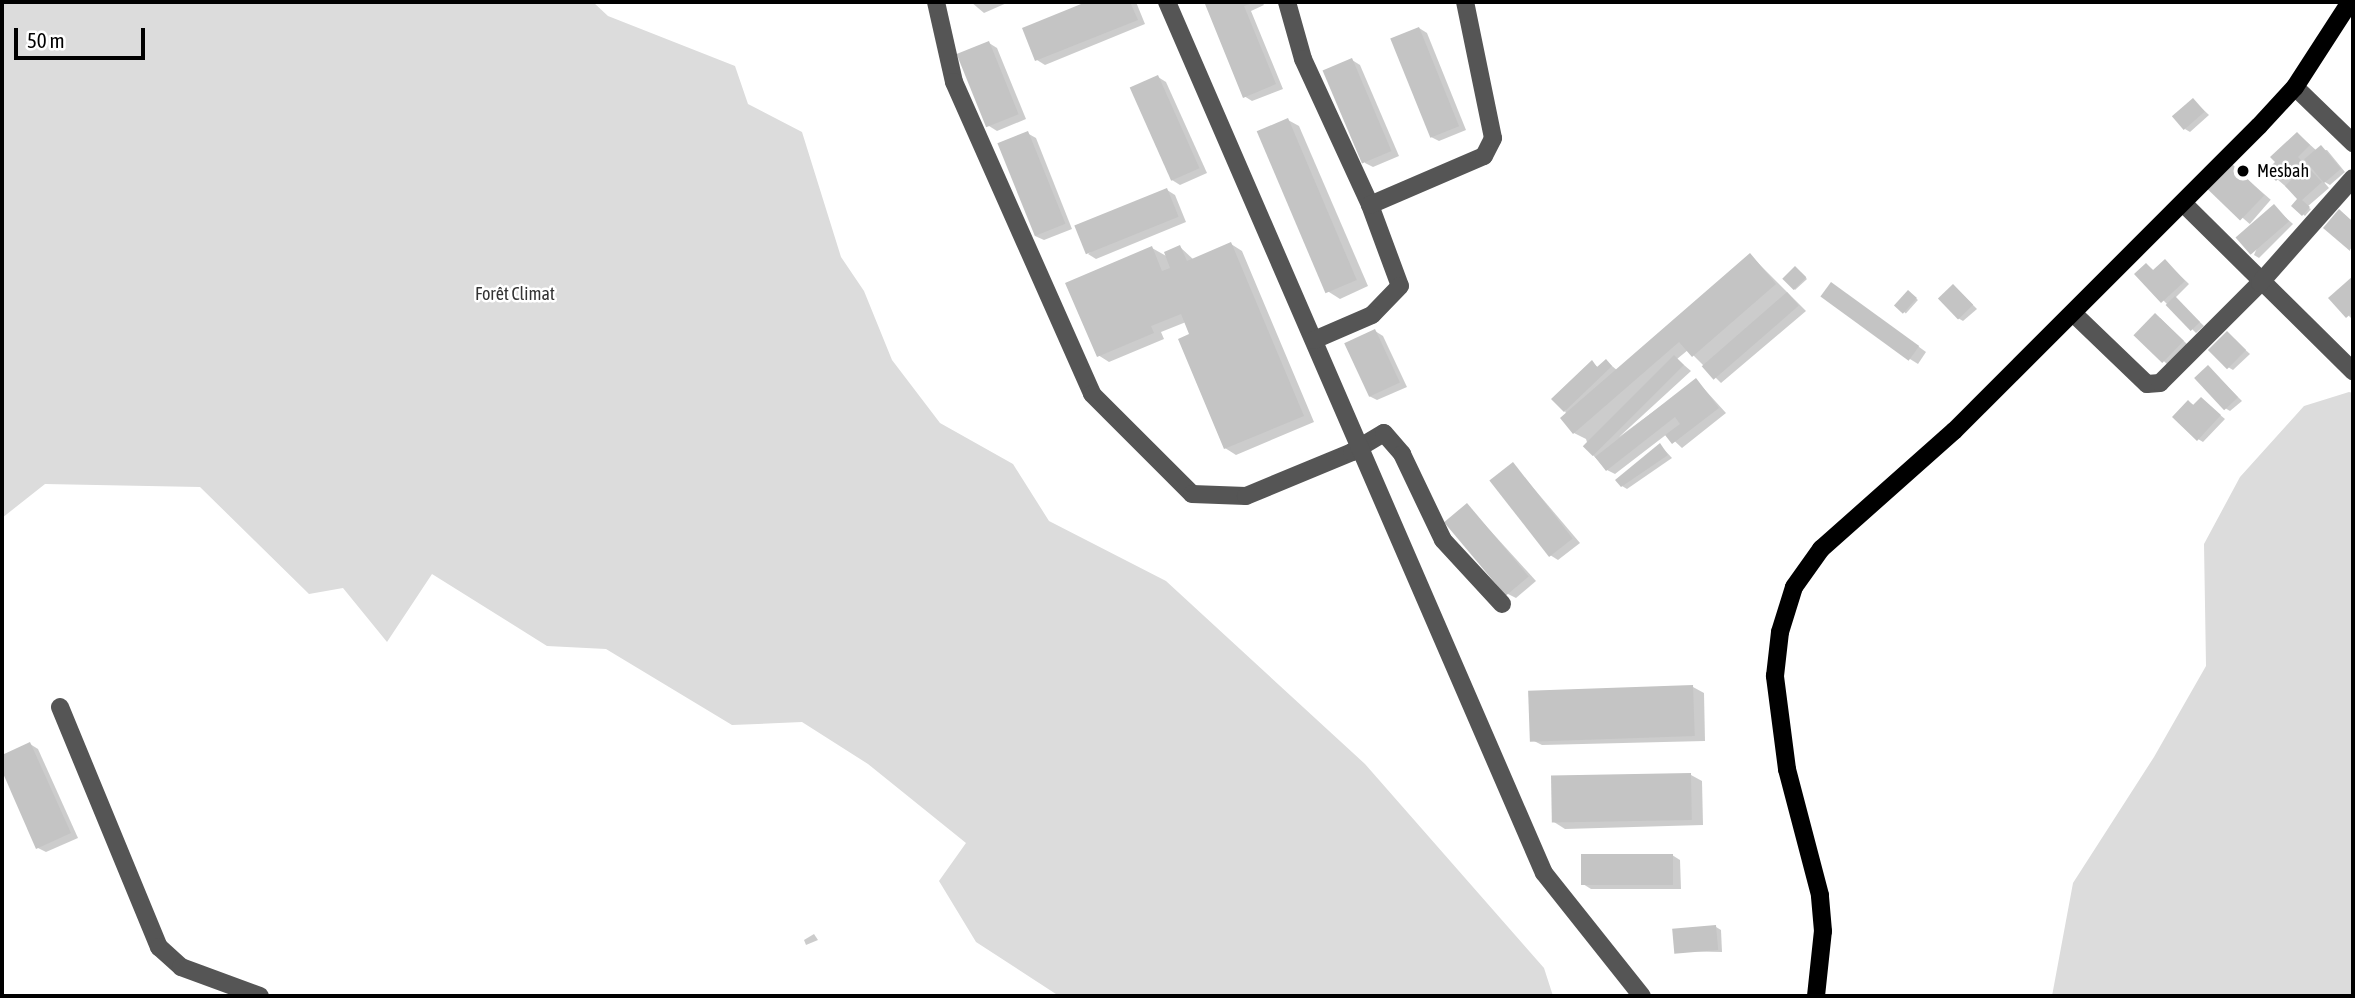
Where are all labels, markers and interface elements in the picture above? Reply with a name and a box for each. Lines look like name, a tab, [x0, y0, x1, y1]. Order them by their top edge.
scale bar	[18, 14, 149, 58]
text: 50 m	[27, 28, 65, 52]
place label: Mesbah	[2257, 160, 2309, 182]
marker: Mesbah	[2235, 163, 2251, 179]
park label: Forêt Climat	[475, 283, 555, 305]

